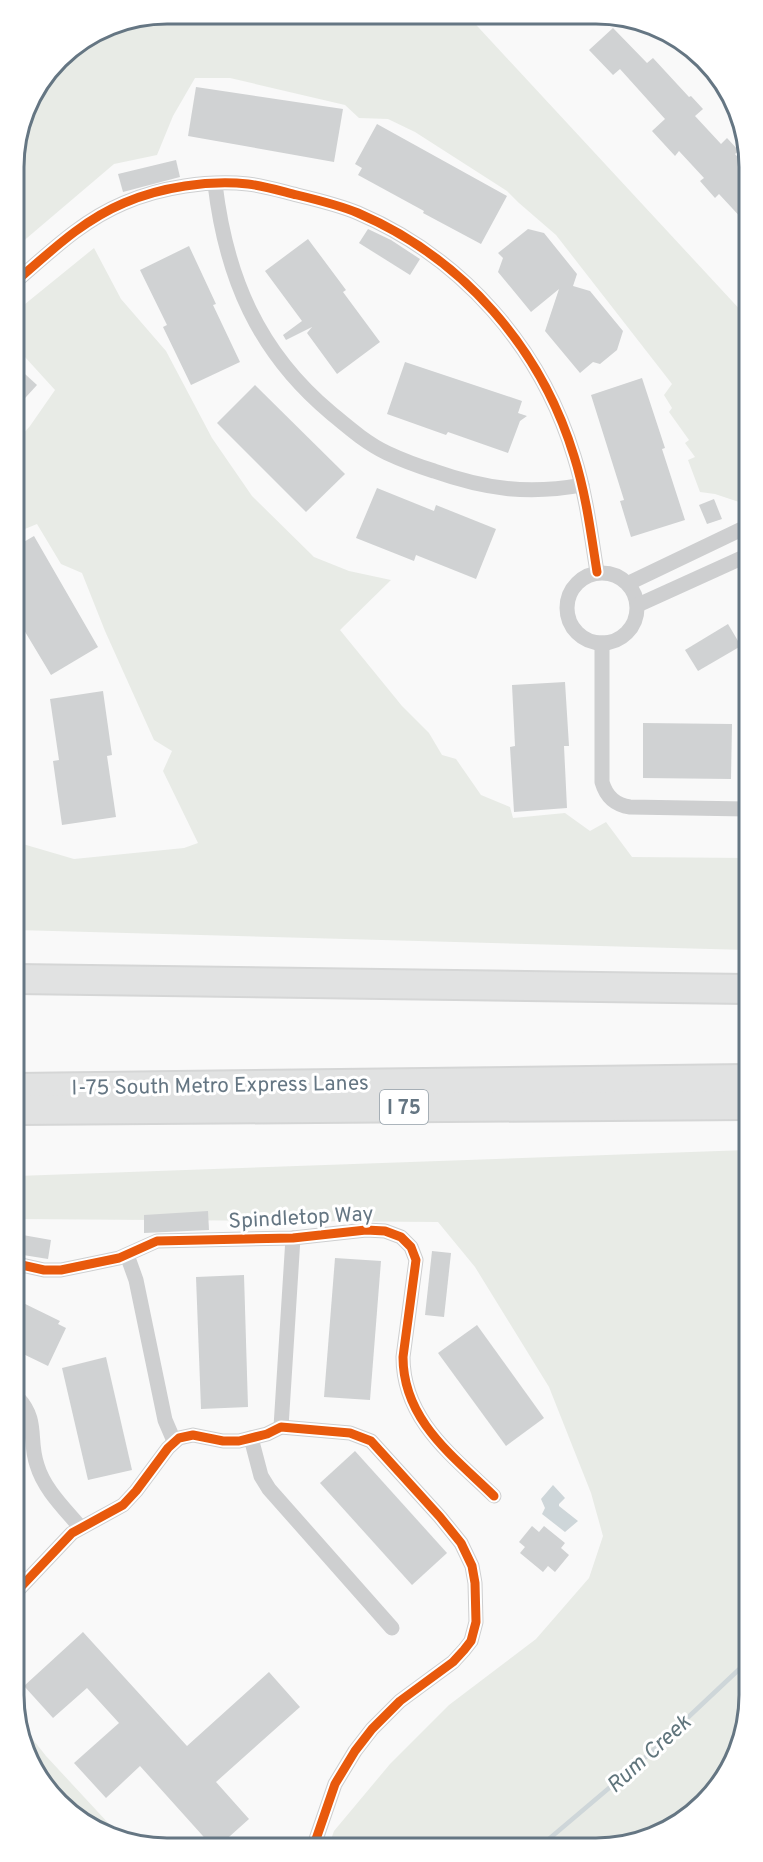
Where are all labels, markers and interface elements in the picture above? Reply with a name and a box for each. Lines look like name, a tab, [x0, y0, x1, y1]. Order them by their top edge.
street label: I-75 South Metro Express Lanes	[71, 1070, 369, 1103]
road number: I 75	[380, 1090, 428, 1124]
street label: Spindletop Way	[228, 1201, 374, 1236]
water label: Rum Creek	[602, 1709, 698, 1800]

